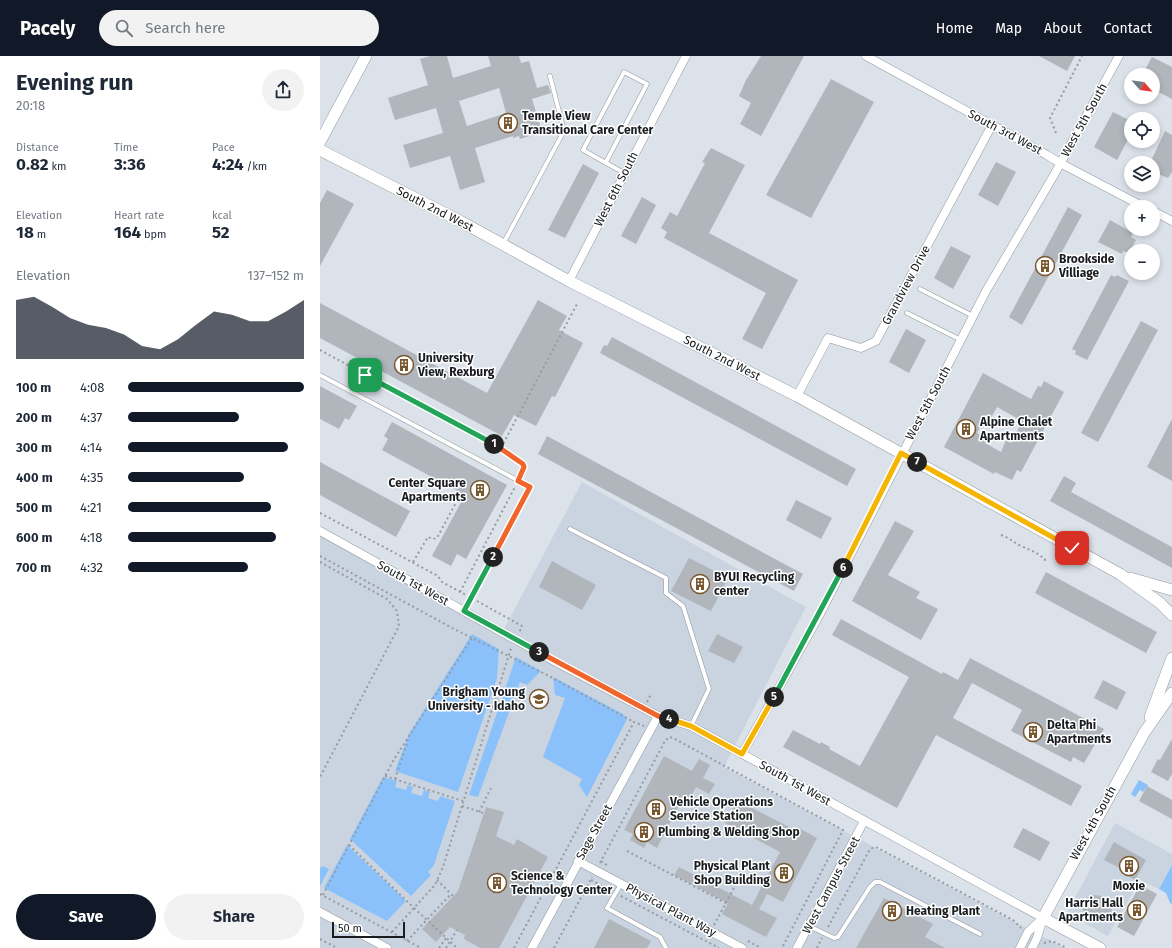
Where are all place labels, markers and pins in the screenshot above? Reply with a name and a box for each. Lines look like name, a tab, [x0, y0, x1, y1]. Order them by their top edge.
place label: Temple View Transitional Care Center	[522, 109, 654, 137]
building icon: Temple View Transitional Care Center	[497, 112, 519, 134]
place label: Brookside Villiage	[1058, 252, 1115, 280]
building icon: Brookside Villiage	[1034, 255, 1056, 277]
place label: University View, Rexburg	[417, 351, 495, 379]
building icon: University View, Rexburg	[393, 354, 415, 376]
pin	[348, 358, 382, 392]
place label: Alpine Chalet Apartments	[979, 415, 1053, 443]
building icon: Alpine Chalet Apartments	[955, 418, 977, 440]
pin: 1	[484, 434, 504, 454]
pin: 7	[907, 452, 927, 472]
place label: Center Square Apartments	[389, 476, 466, 504]
building icon: Center Square Apartments	[469, 479, 491, 501]
pin	[1055, 531, 1089, 565]
pin: 2	[483, 547, 503, 567]
pin: 6	[833, 558, 853, 578]
place label: BYUI Recycling center	[714, 570, 795, 598]
building icon: BYUI Recycling center	[689, 573, 711, 595]
pin: 3	[529, 642, 549, 662]
place label: Brigham Young University - Idaho	[428, 685, 525, 713]
pin: 5	[764, 687, 784, 707]
school or university icon: Brigham Young University - Idaho	[528, 688, 550, 710]
pin: 4	[659, 709, 679, 729]
place label: Delta Phi Apartments	[1046, 718, 1111, 746]
building icon: Delta Phi Apartments	[1022, 721, 1044, 743]
place label: Vehicle Operations Service Station	[669, 795, 773, 823]
building icon: Vehicle Operations Service Station	[645, 798, 667, 820]
building icon: Plumbing & Welding Shop	[633, 821, 655, 843]
place label: Plumbing & Welding Shop	[658, 825, 800, 839]
building icon: Moxie	[1118, 855, 1140, 877]
place label: Physical Plant Shop Building	[694, 859, 770, 887]
building icon: Physical Plant Shop Building	[773, 862, 795, 884]
place label: Science & Technology Center	[511, 869, 612, 897]
building icon: Science & Technology Center	[486, 872, 508, 894]
place label: Moxie	[1113, 879, 1146, 893]
place label: Harris Hall Apartments	[1058, 896, 1123, 924]
building icon: Harris Hall Apartments	[1126, 899, 1148, 921]
building icon: Heating Plant	[881, 900, 903, 922]
place label: Heating Plant	[906, 904, 981, 918]

